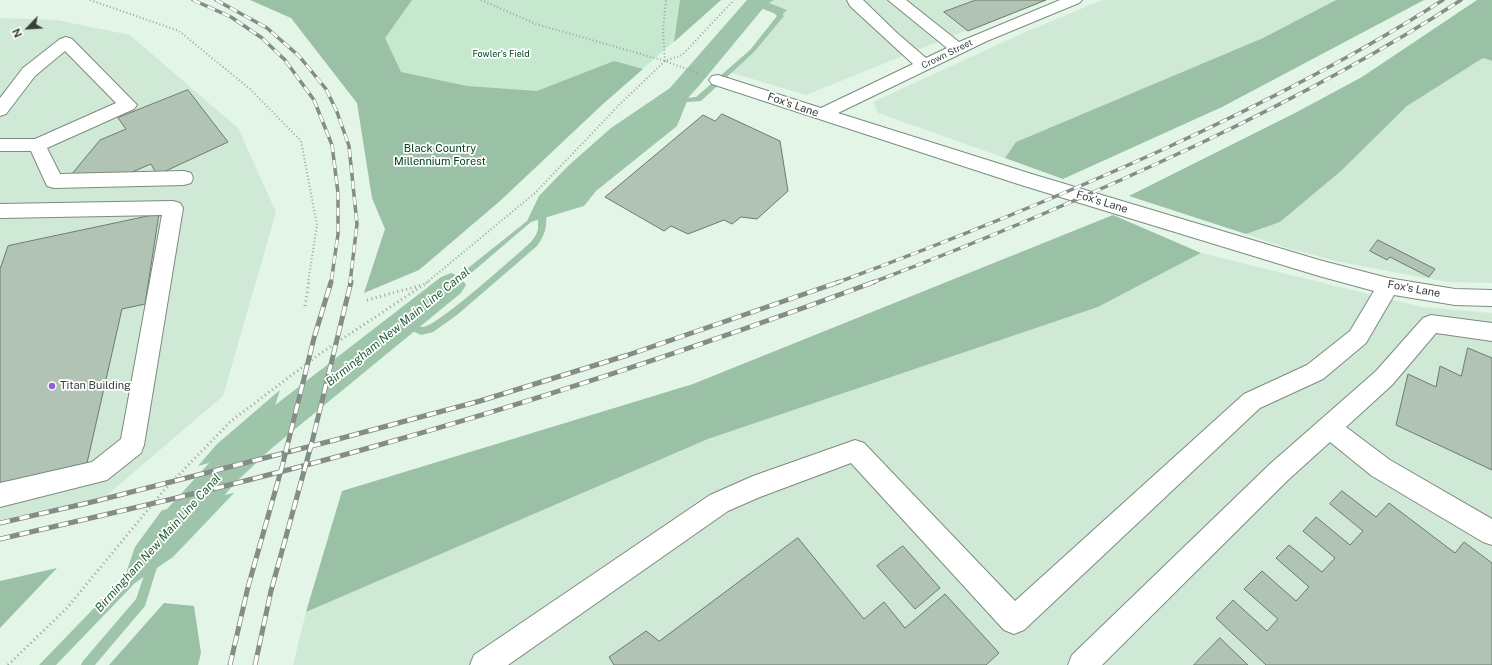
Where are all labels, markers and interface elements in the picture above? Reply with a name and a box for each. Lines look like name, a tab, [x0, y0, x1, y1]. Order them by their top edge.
north arrow	[8, 8, 48, 48]
text: N	[10, 27, 24, 40]
street label: Crown Street	[920, 37, 974, 71]
park label: Fowler's Field	[472, 49, 530, 59]
street label: Fox's Lane	[766, 90, 820, 120]
park label: Black Country Millennium Forest	[394, 142, 486, 168]
street label: Fox's Lane	[1075, 188, 1129, 216]
water label: Birmingham New Main Line Canal	[323, 264, 473, 390]
street label: Fox's Lane	[1387, 278, 1441, 300]
place label: Titan Building	[60, 379, 131, 393]
marker: Titan Building	[47, 381, 57, 391]
water label: Birmingham New Main Line Canal	[92, 471, 224, 615]

